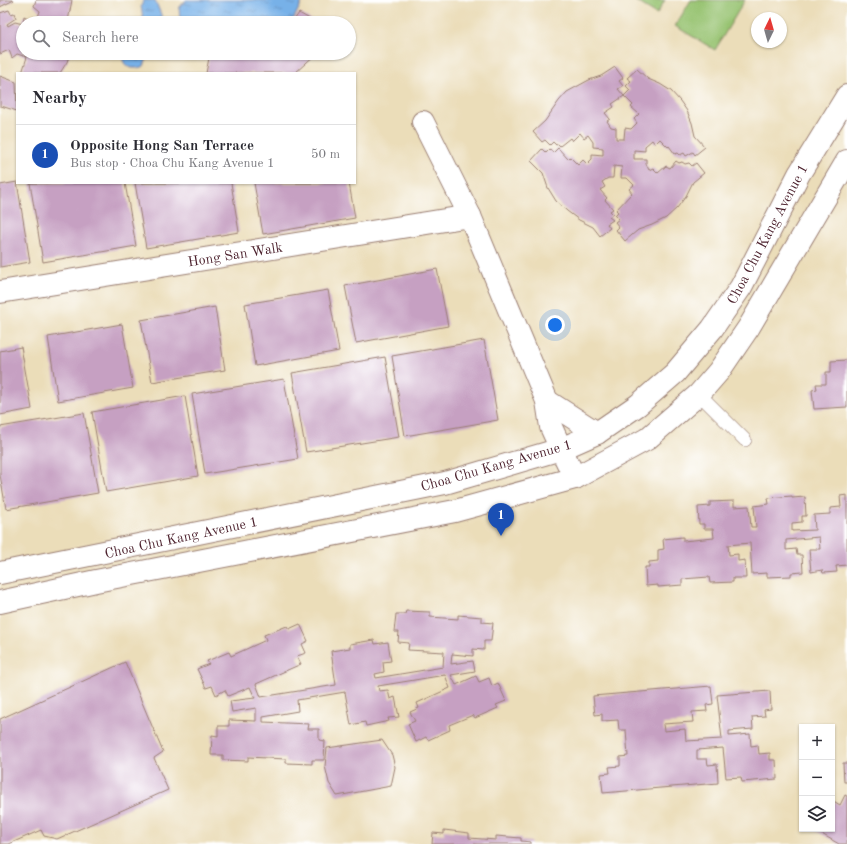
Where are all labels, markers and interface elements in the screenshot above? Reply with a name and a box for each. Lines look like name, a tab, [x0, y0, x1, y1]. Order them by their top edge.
north arrow	[751, 12, 787, 48]
search box	[16, 16, 356, 60]
icon: search	[30, 27, 52, 49]
text: Search here	[62, 31, 139, 46]
text: Nearby	[32, 90, 87, 107]
text: Opposite Hong San Terrace	[70, 139, 254, 154]
text: 1	[41, 148, 49, 161]
text: 50 m	[311, 148, 340, 161]
text: Bus stop · Choa Chu Kang Avenue 1	[70, 157, 275, 170]
street label: Choa Chu Kang Avenue 1	[725, 162, 811, 307]
street label: Hong San Walk	[187, 241, 284, 269]
your location	[545, 315, 565, 335]
street label: Choa Chu Kang Avenue 1	[419, 438, 573, 494]
pin: 1	[488, 503, 514, 536]
street label: Choa Chu Kang Avenue 1	[103, 515, 259, 561]
map controls	[799, 724, 835, 832]
button: +	[799, 724, 835, 760]
button: −	[799, 760, 835, 796]
button: layers	[799, 796, 835, 832]

